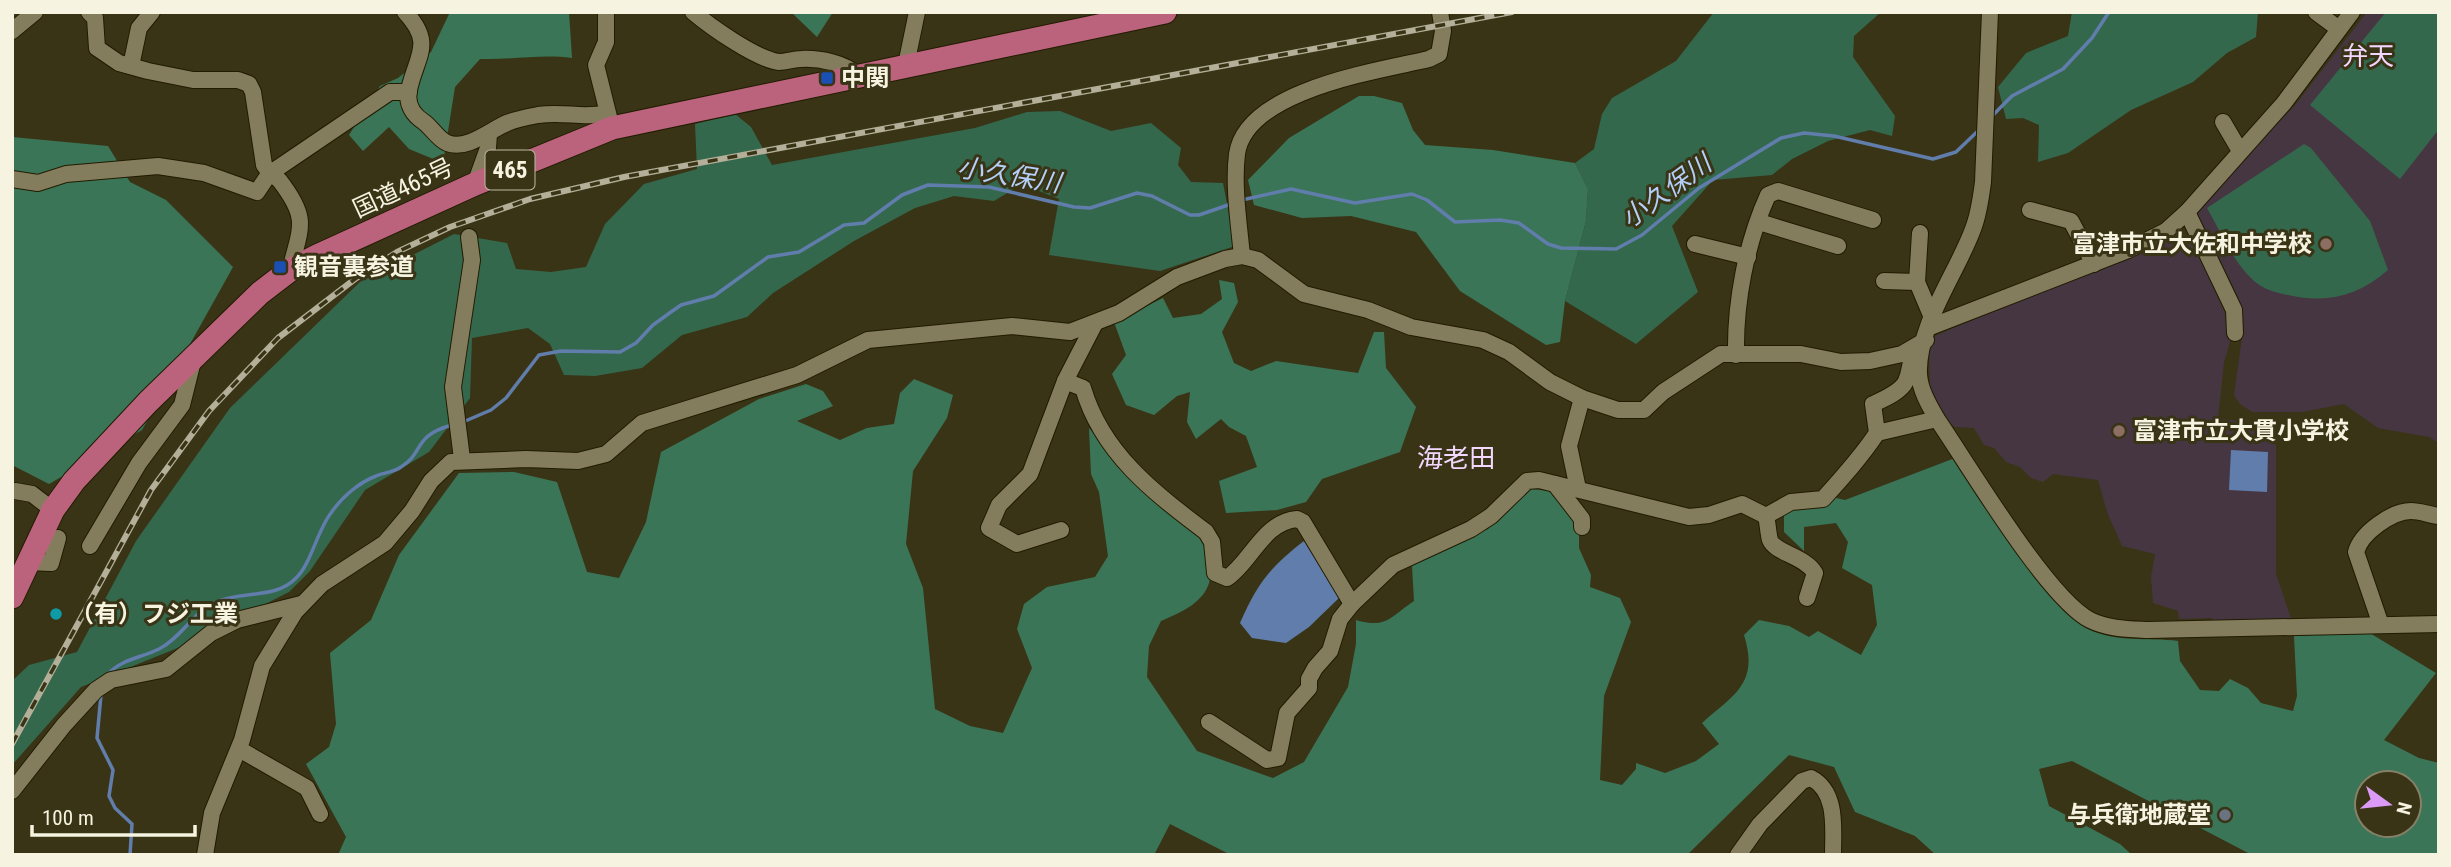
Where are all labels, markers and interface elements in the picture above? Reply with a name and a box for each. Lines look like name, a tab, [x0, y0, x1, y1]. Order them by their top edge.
district label: 弁天	[2342, 41, 2394, 71]
place label: 中関	[841, 64, 889, 92]
marker: 中関	[819, 70, 835, 86]
water label: 小久保川	[1615, 147, 1719, 234]
road number: 465	[486, 150, 534, 190]
water label: 小久保川	[955, 152, 1066, 198]
street label: 国道465号	[348, 153, 458, 223]
place label: 富津市立大佐和中学校	[2072, 230, 2312, 258]
marker: 富津市立大佐和中学校	[2318, 236, 2334, 252]
place label: 観音裏参道	[294, 253, 414, 281]
marker: 観音裏参道	[272, 259, 288, 275]
place label: 富津市立大貫小学校	[2133, 417, 2349, 445]
marker: 富津市立大貫小学校	[2111, 423, 2127, 439]
district label: 海老田	[1417, 443, 1495, 473]
place label: （有）フジ工業	[70, 600, 238, 628]
marker: （有）フジ工業	[48, 606, 64, 622]
north arrow	[2353, 769, 2423, 839]
scale bar	[32, 794, 194, 838]
text: N	[2391, 800, 2417, 817]
place label: 与兵衛地蔵堂	[2067, 801, 2211, 829]
text: 100 m	[42, 806, 94, 830]
marker: 与兵衛地蔵堂	[2217, 807, 2233, 823]

